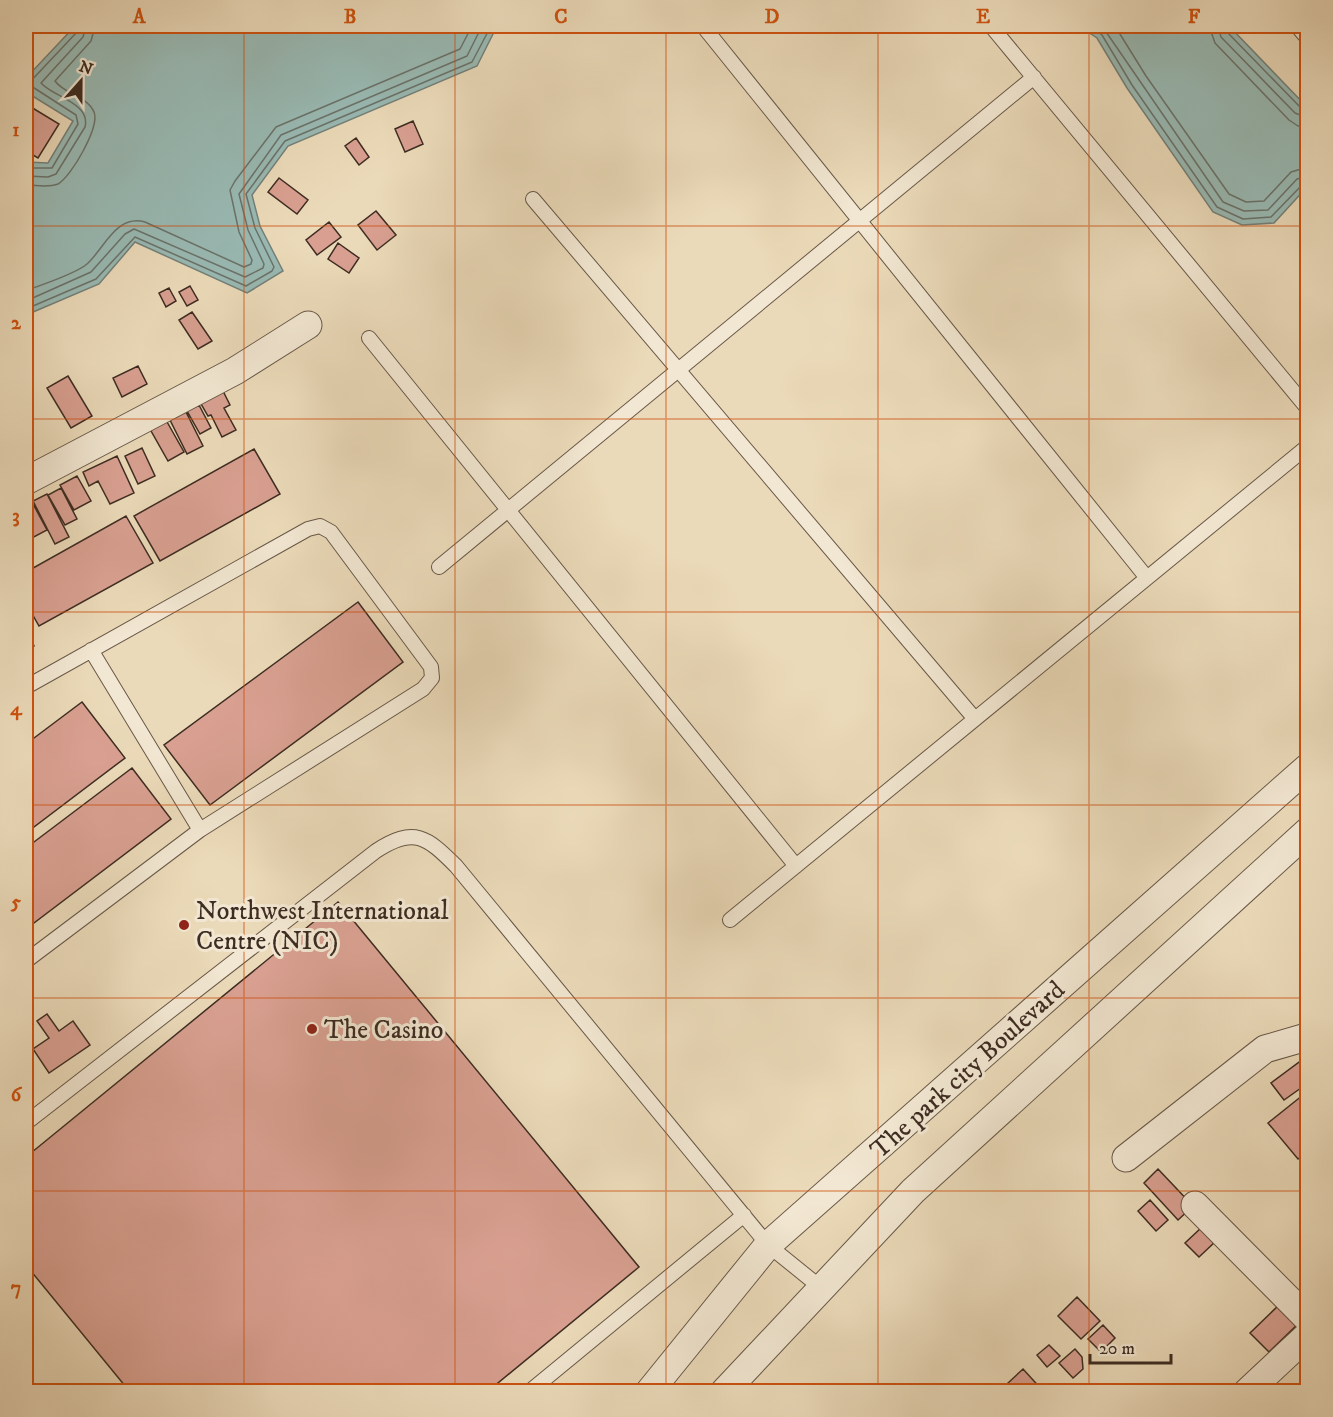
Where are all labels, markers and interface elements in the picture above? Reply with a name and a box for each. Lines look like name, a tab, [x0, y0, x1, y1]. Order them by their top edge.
text: A	[132, 5, 147, 30]
text: B	[344, 5, 356, 30]
text: C	[554, 5, 568, 30]
text: D	[765, 5, 780, 30]
text: E	[976, 5, 990, 30]
text: F	[1188, 5, 1201, 30]
north arrow	[51, 51, 111, 111]
text: N	[76, 56, 96, 80]
text: 1	[12, 118, 20, 143]
text: 2	[11, 311, 22, 336]
text: 3	[12, 504, 20, 529]
text: 4	[10, 697, 23, 722]
text: 5	[10, 890, 21, 915]
place label: Northwest International Centre (NIC)	[196, 895, 449, 958]
marker: Northwest International Centre (NIC)	[177, 918, 191, 932]
street label: The park city Boulevard	[864, 974, 1072, 1166]
place label: The Casino	[324, 1014, 443, 1047]
marker: The Casino	[305, 1022, 319, 1036]
text: 6	[11, 1083, 23, 1108]
text: 7	[11, 1276, 21, 1301]
scale bar	[1090, 1327, 1171, 1365]
text: 20 m	[1099, 1338, 1135, 1360]

